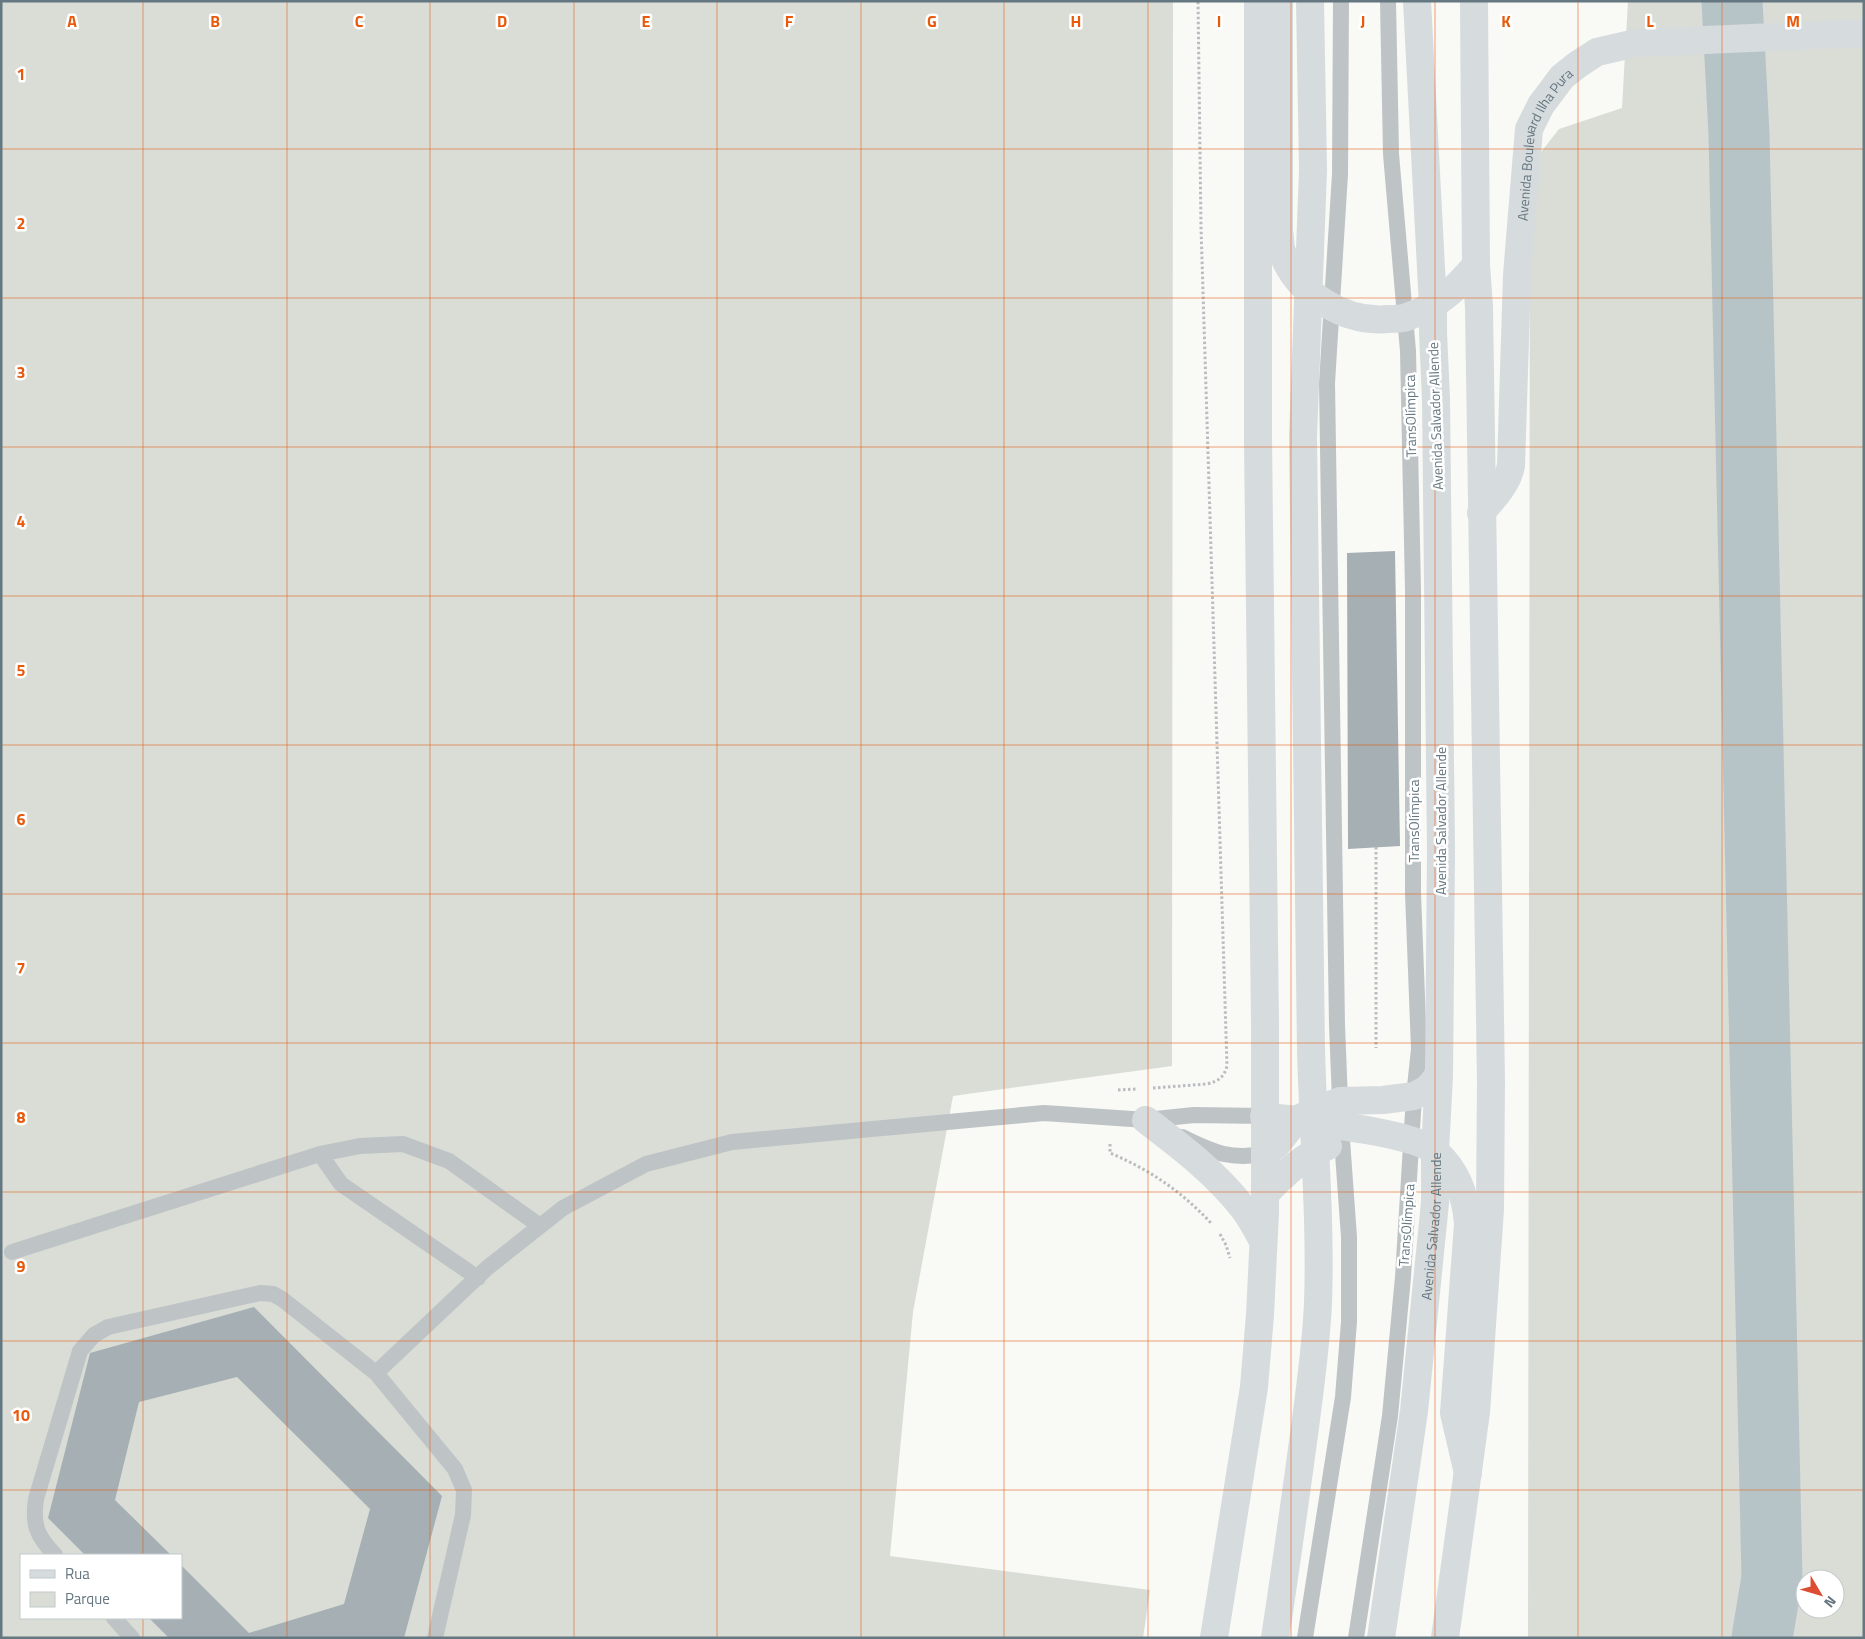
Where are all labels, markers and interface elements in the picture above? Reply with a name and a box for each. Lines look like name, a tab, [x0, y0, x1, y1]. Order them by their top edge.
text: A	[67, 9, 77, 33]
text: B	[210, 9, 220, 33]
text: C	[355, 9, 364, 33]
text: D	[497, 9, 507, 33]
text: E	[642, 9, 651, 33]
text: F	[785, 9, 794, 33]
text: G	[927, 9, 937, 33]
text: H	[1071, 9, 1081, 33]
text: I	[1217, 9, 1221, 33]
text: J	[1361, 9, 1365, 33]
text: K	[1501, 9, 1511, 33]
text: L	[1646, 9, 1654, 33]
text: M	[1786, 9, 1800, 33]
text: 1	[17, 62, 25, 86]
street label: Avenida Boulevard Ilha Pura	[1511, 62, 1577, 222]
text: 2	[17, 211, 25, 235]
street label: Avenida Salvador Allende	[1422, 342, 1448, 490]
text: 3	[17, 360, 25, 384]
street label: TransOlímpica	[1399, 374, 1421, 458]
text: 4	[17, 509, 26, 533]
text: 5	[17, 658, 26, 682]
street label: Avenida Salvador Allende	[1430, 747, 1451, 895]
street label: TransOlímpica	[1403, 780, 1424, 862]
text: 6	[17, 807, 26, 831]
text: 7	[17, 956, 25, 980]
text: 8	[17, 1105, 26, 1129]
street label: Avenida Salvador Allende	[1415, 1152, 1446, 1301]
street label: TransOlímpica	[1393, 1183, 1419, 1267]
text: 9	[17, 1254, 26, 1278]
text: 10	[12, 1403, 30, 1427]
legend	[20, 1554, 182, 1619]
text: Rua	[65, 1562, 90, 1585]
north arrow	[1795, 1569, 1845, 1619]
text: Parque	[65, 1587, 110, 1610]
text: N	[1819, 1592, 1842, 1613]

